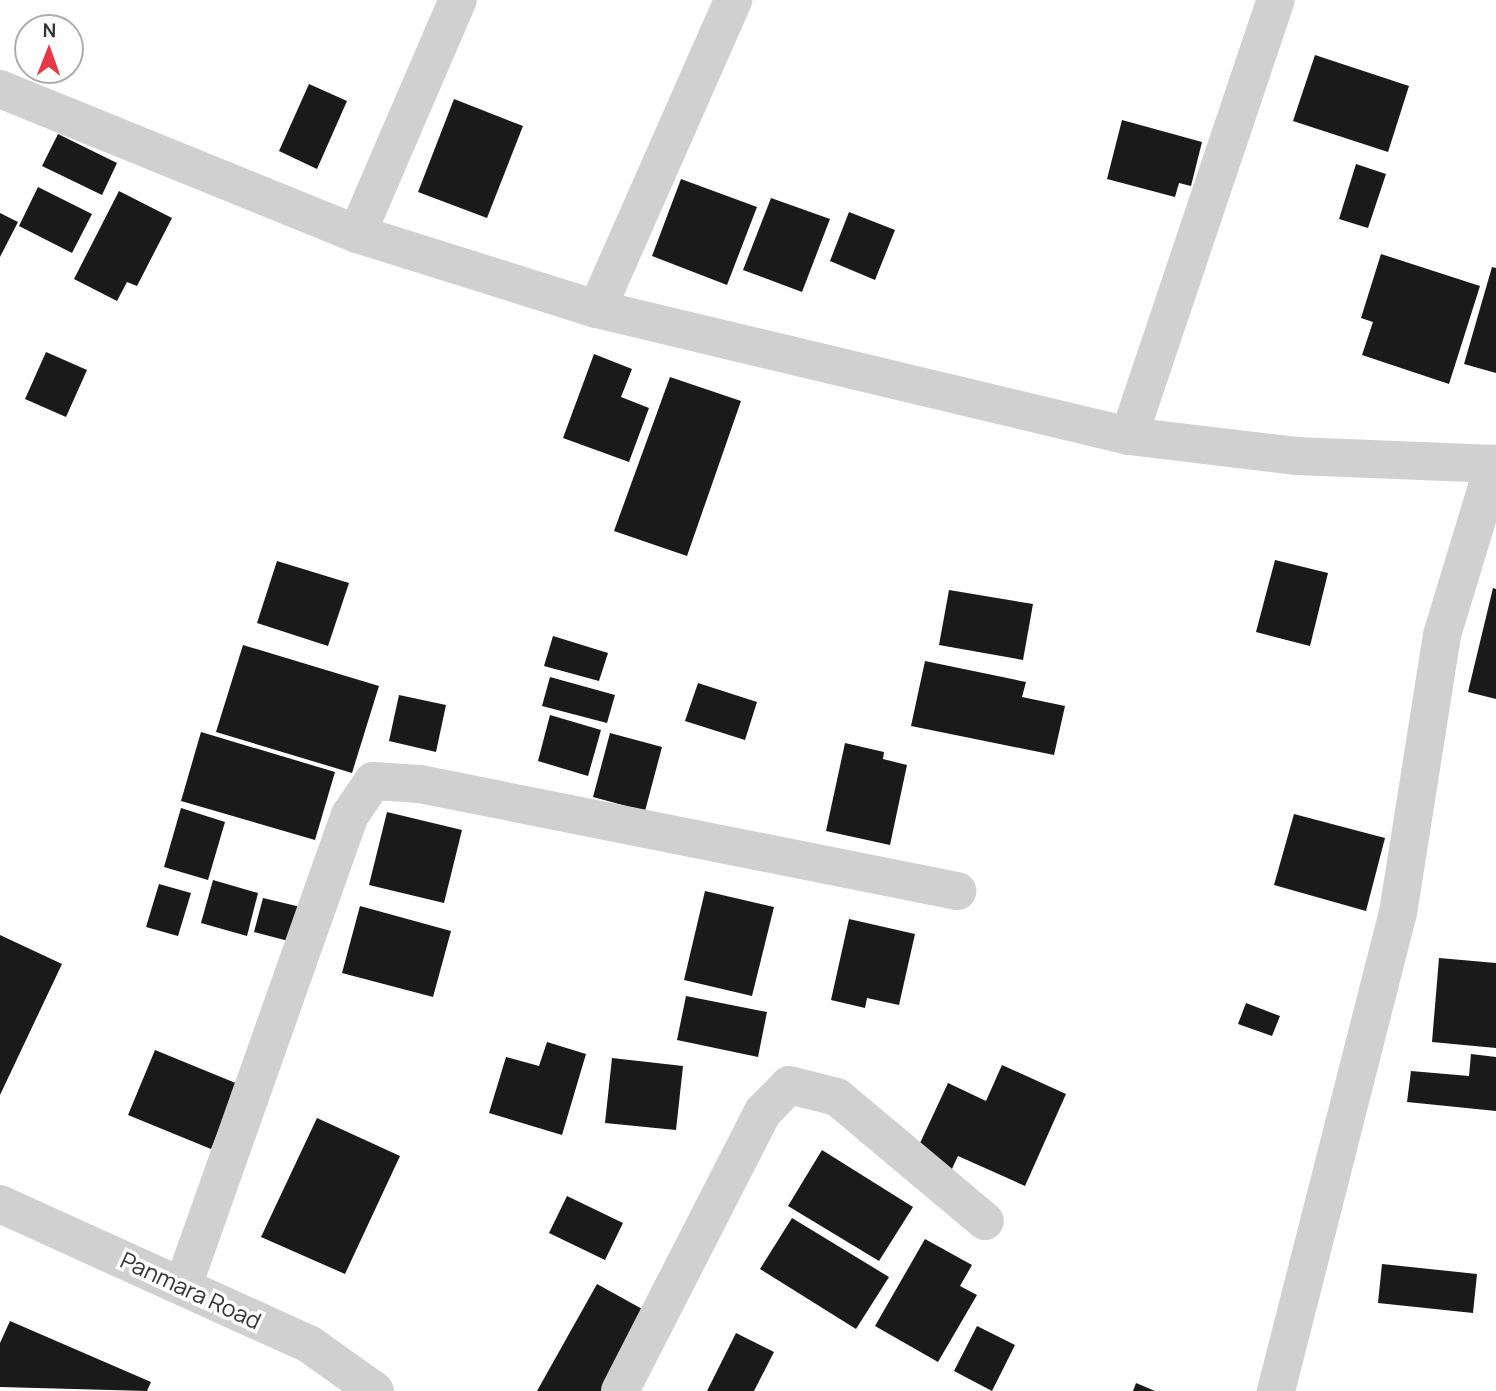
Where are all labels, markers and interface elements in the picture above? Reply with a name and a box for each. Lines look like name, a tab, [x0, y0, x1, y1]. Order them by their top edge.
north arrow	[14, 14, 84, 84]
text: N	[42, 17, 56, 43]
street label: Panmara Road	[116, 1245, 266, 1335]

